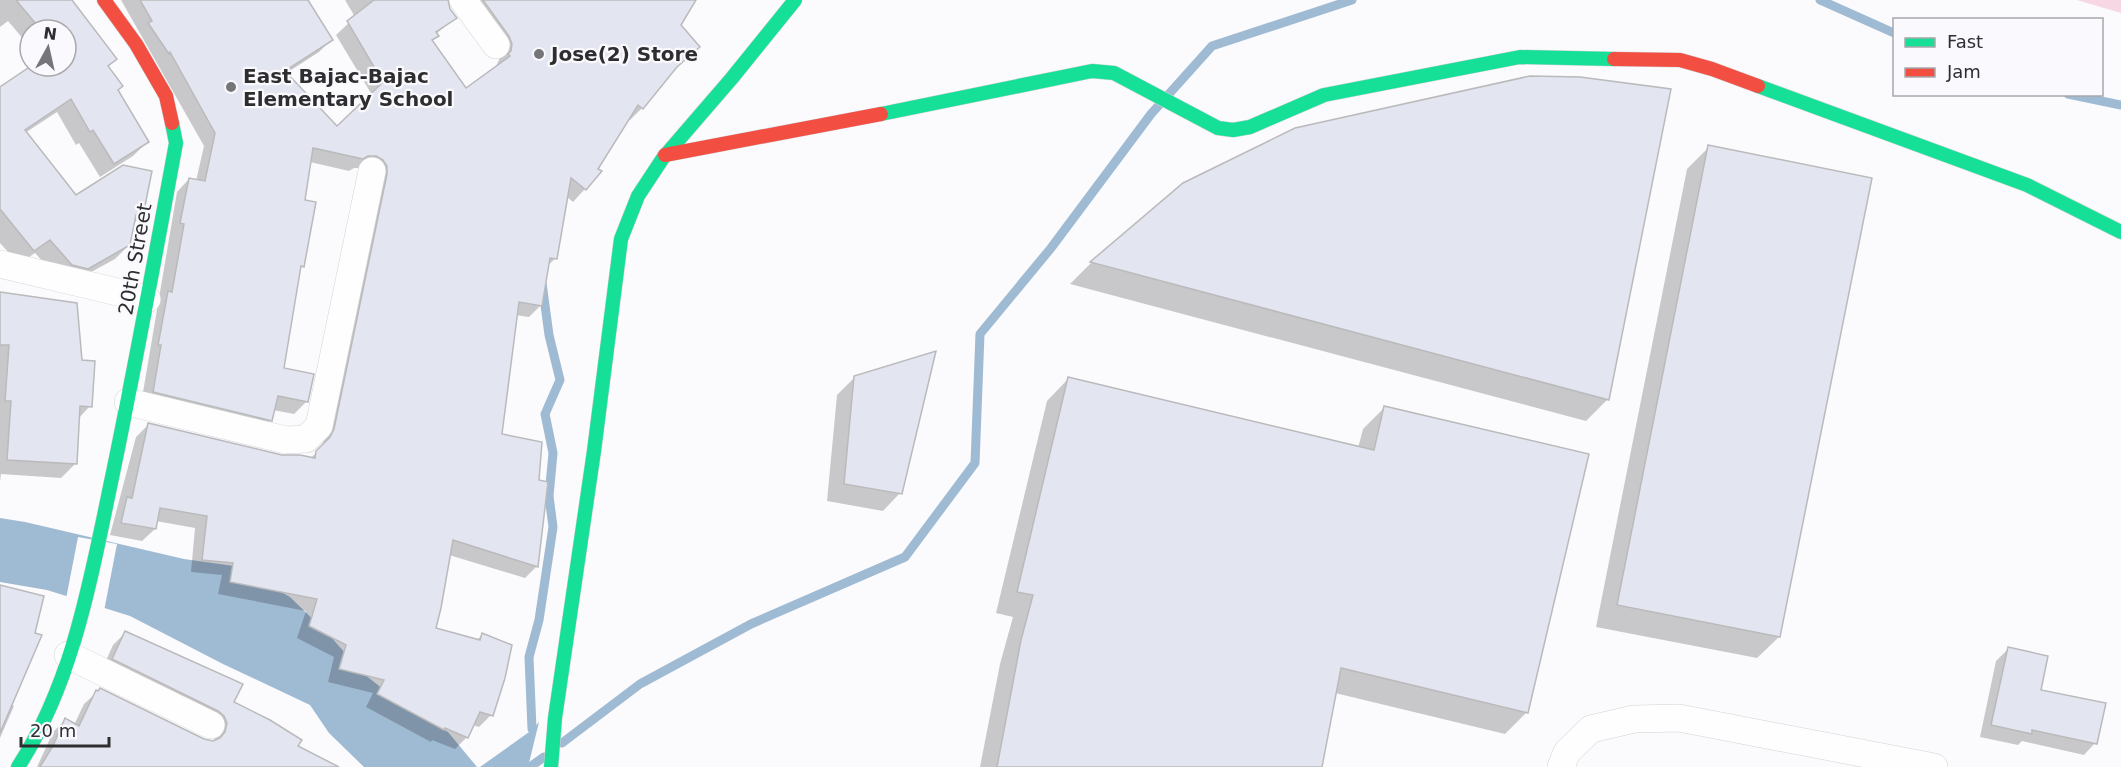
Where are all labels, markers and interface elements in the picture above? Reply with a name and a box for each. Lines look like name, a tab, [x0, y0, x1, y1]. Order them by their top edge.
north arrow	[18, 18, 78, 78]
legend	[1893, 18, 2103, 96]
text: N	[42, 23, 58, 44]
text: Fast	[1947, 31, 1983, 52]
place label: Jose(2) Store	[549, 42, 698, 66]
marker: Jose(2) Store	[532, 47, 546, 61]
text: Jam	[1946, 61, 1981, 82]
place label: East Bajac-Bajac Elementary School	[243, 64, 453, 111]
marker: East Bajac-Bajac Elementary School	[224, 80, 238, 94]
street label: 20th Street	[113, 201, 157, 317]
scale bar	[21, 710, 110, 748]
text: 20 m	[30, 720, 76, 741]

